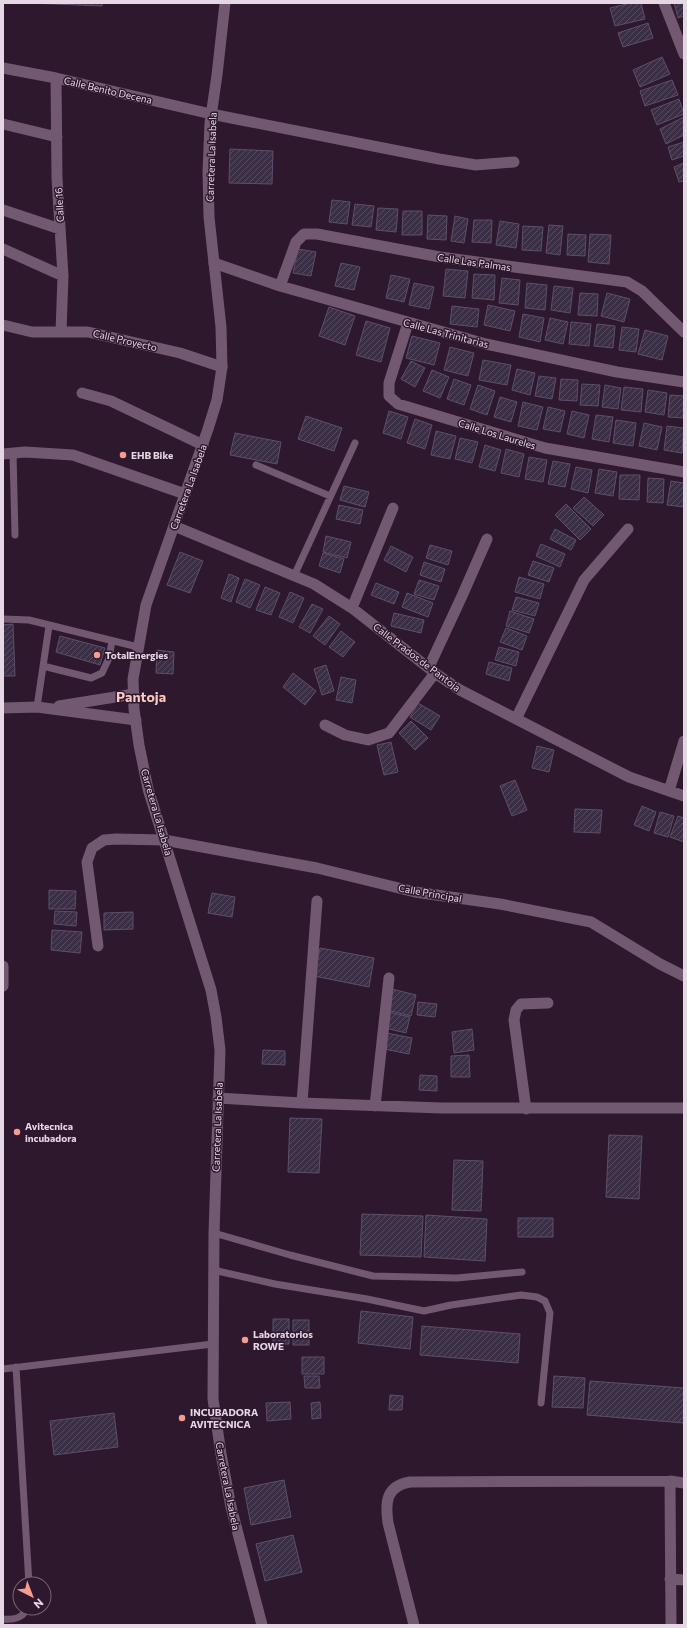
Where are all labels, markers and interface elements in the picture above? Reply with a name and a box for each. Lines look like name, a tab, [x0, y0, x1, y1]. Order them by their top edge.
street label: Calle Benito Decena	[63, 74, 153, 106]
street label: Carretera La Isabela	[203, 112, 219, 202]
street label: Calle 16	[52, 187, 66, 223]
street label: Calle Las Palmas	[436, 251, 512, 273]
street label: Calle Las Trinitarias	[402, 316, 490, 350]
street label: Calle Proyecto	[92, 327, 158, 353]
street label: Calle Los Laureles	[457, 417, 538, 452]
street label: Carretera La Isabela	[167, 443, 209, 531]
place label: EHB Bike	[131, 449, 173, 461]
marker: EHB Bike	[118, 450, 128, 460]
street label: Calle Prados de Pantoja	[371, 620, 463, 694]
place label: TotalEnergies	[105, 649, 169, 661]
marker: TotalEnergies	[92, 650, 102, 660]
district label: Pantoja	[116, 688, 166, 705]
street label: Carretera La Isabela	[139, 767, 175, 857]
street label: Calle Principal	[397, 882, 463, 904]
street label: Carretera La Isabela	[209, 1082, 225, 1172]
place label: Avitecnica incubadora	[25, 1120, 76, 1144]
marker: Avitecnica incubadora	[12, 1127, 22, 1137]
place label: Laboratorios ROWE	[253, 1328, 313, 1352]
marker: Laboratorios ROWE	[240, 1335, 250, 1345]
place label: INCUBADORA AVITECNICA	[190, 1406, 258, 1430]
marker: INCUBADORA AVITECNICA	[177, 1413, 187, 1423]
street label: Carretera La Isabela	[214, 1441, 242, 1531]
north arrow	[12, 1576, 52, 1616]
text: N	[32, 1596, 46, 1611]

